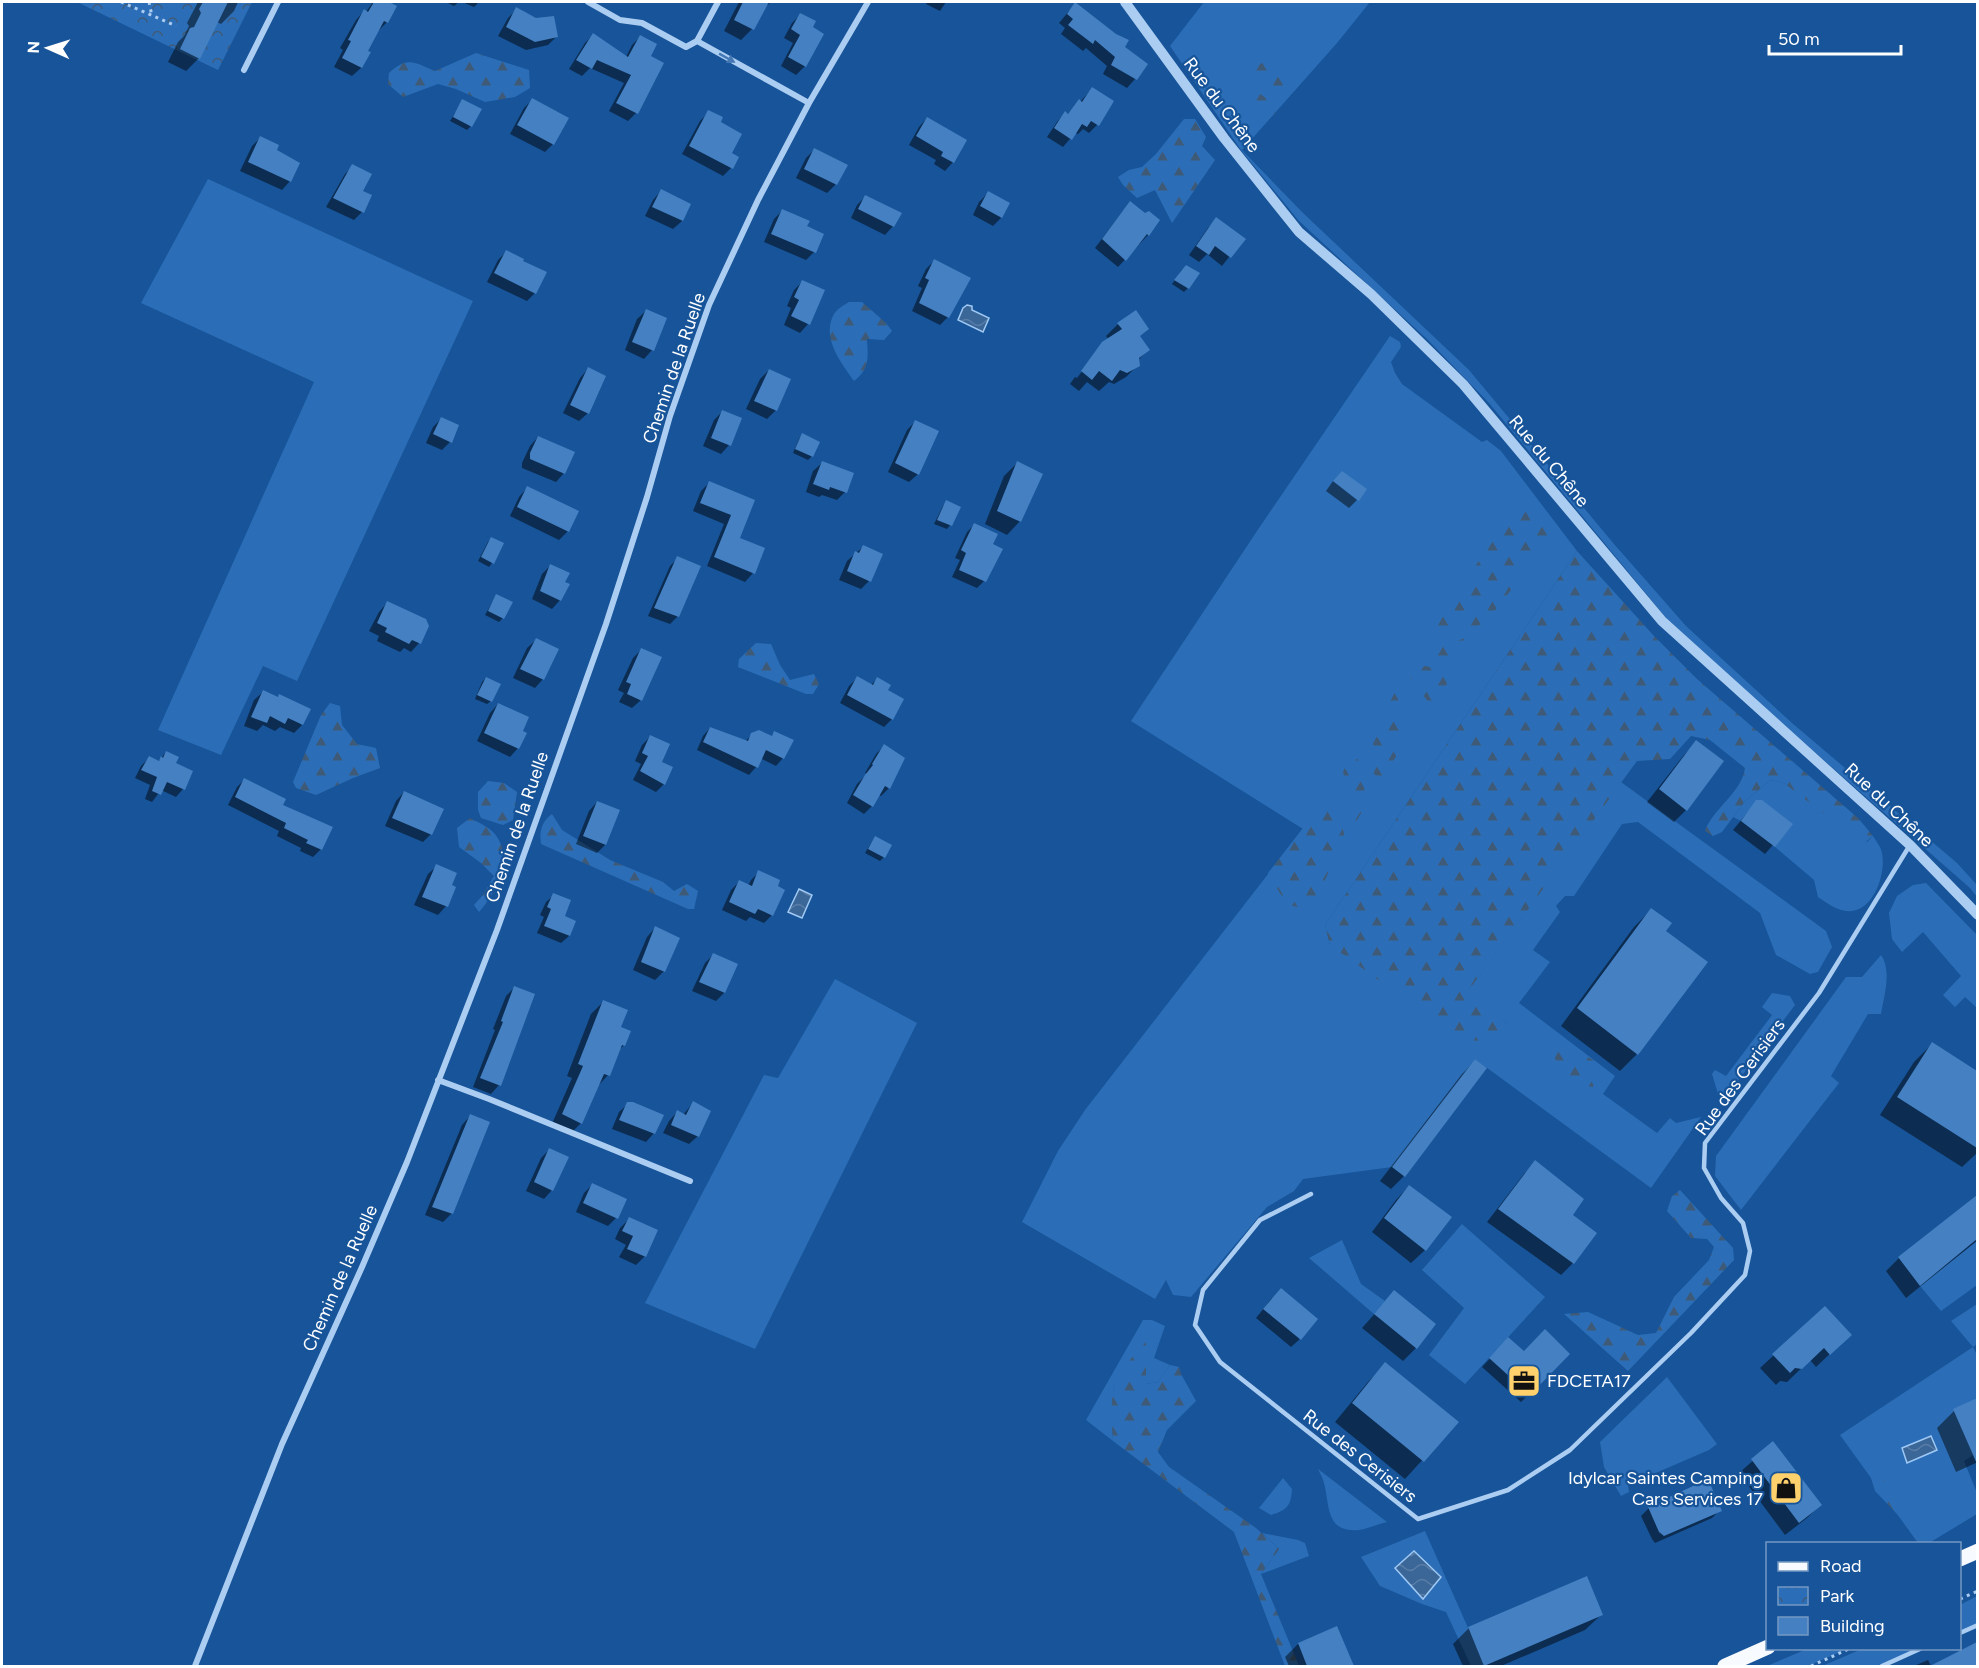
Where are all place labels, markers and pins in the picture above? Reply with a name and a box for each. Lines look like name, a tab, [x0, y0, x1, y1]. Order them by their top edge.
office icon: FDCETA17	[1506, 1363, 1542, 1399]
place label: FDCETA17	[1547, 1370, 1631, 1392]
place label: Idylcar Saintes Camping Cars Services 17	[1568, 1467, 1763, 1510]
shop icon: Idylcar Saintes Camping Cars Services 17	[1768, 1470, 1804, 1506]

